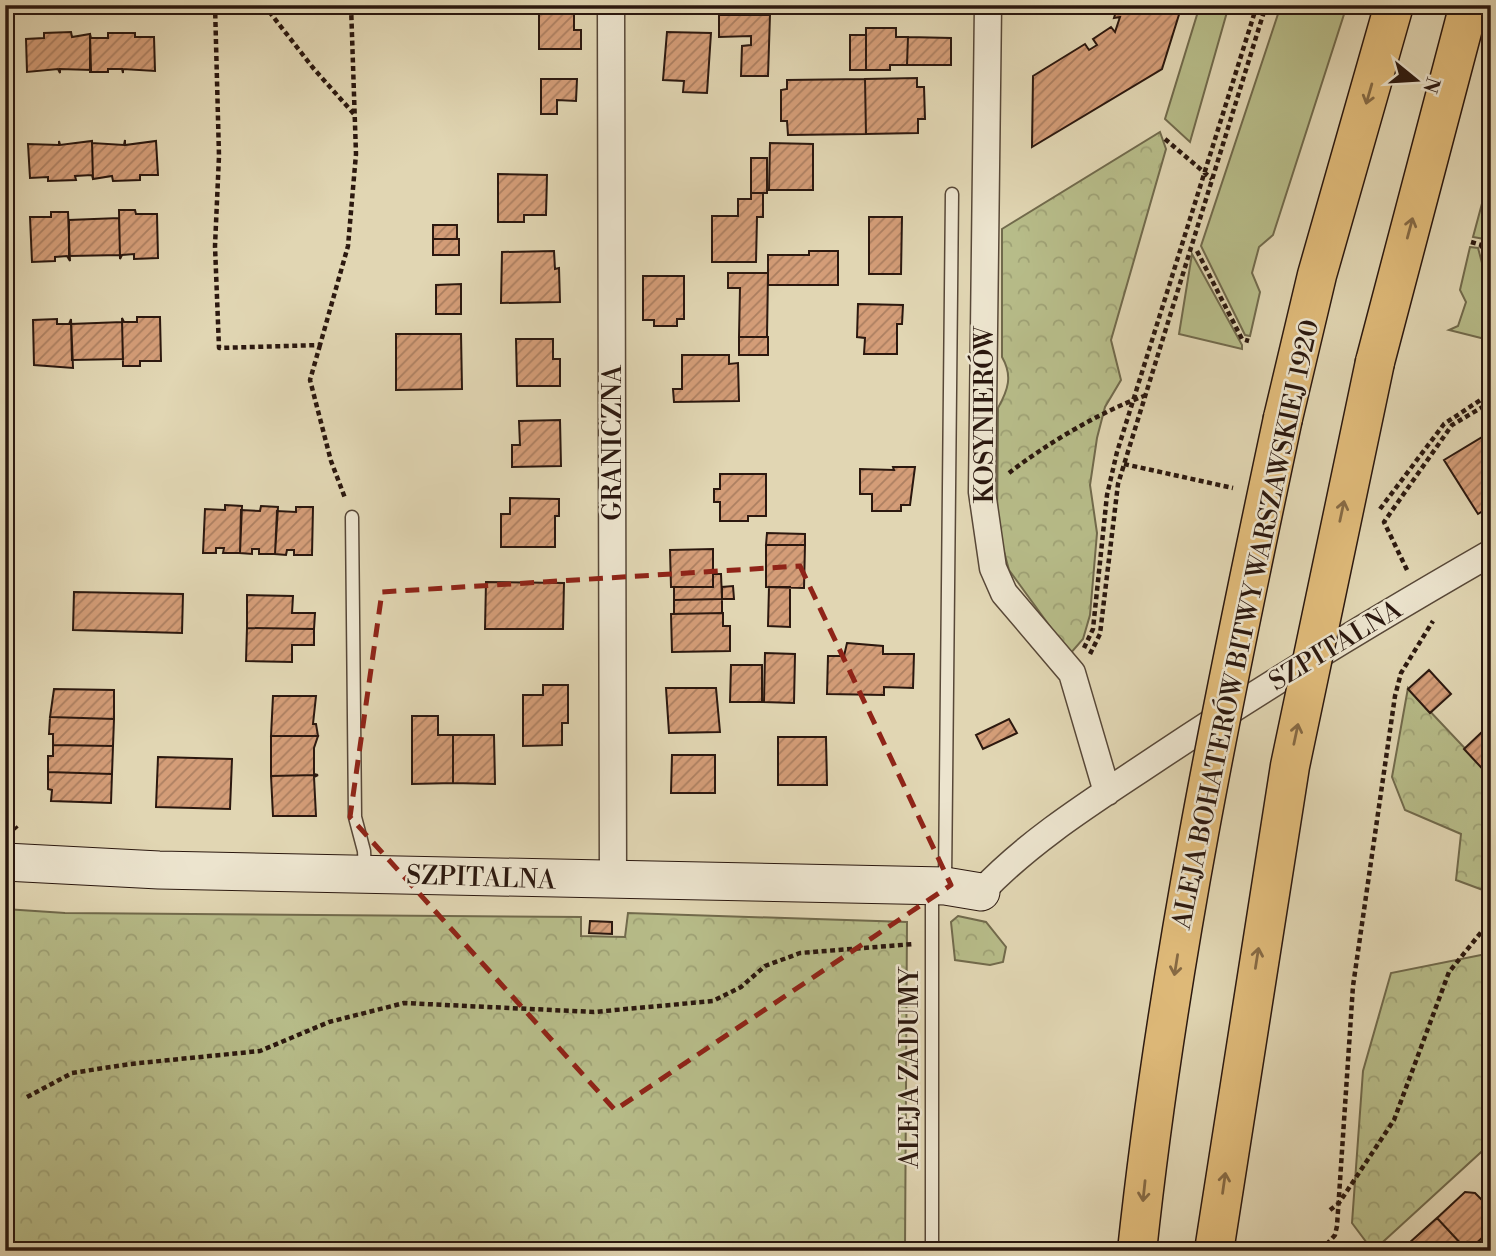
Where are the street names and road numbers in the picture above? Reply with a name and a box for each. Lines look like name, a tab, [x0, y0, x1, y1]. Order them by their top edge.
street label: ALEJA BOHATERÓW BITWY WARSZAWSKIEJ 1920	[1163, 316, 1326, 933]
street label: KOSYNIERÓW	[967, 325, 1001, 504]
street label: GRANICZNA	[597, 364, 629, 521]
street label: SZPITALNA	[1263, 593, 1409, 698]
street label: SZPITALNA	[406, 859, 557, 897]
street label: ALEJA ZADUMY	[894, 966, 926, 1169]

